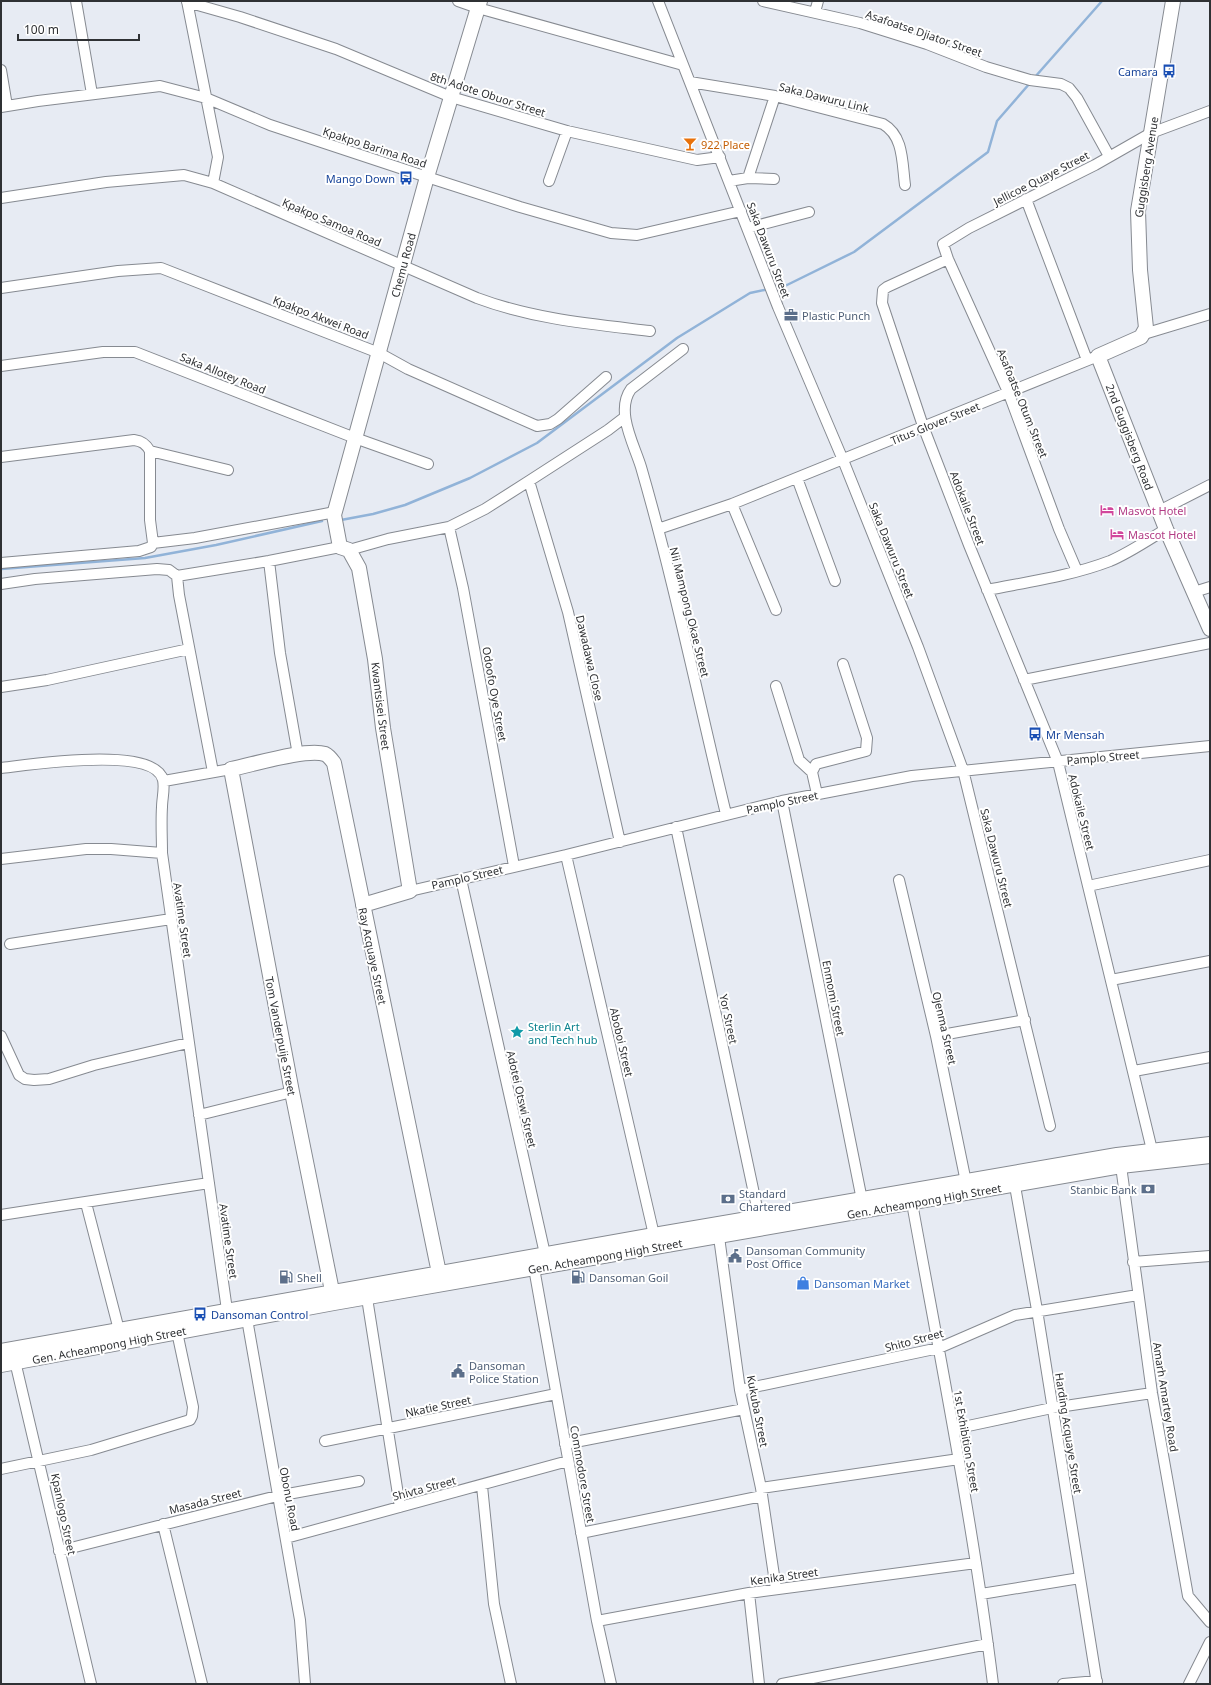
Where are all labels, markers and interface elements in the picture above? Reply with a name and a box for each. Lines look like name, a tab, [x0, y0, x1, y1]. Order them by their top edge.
street label: Asafoatse Djiator Street	[864, 6, 984, 60]
scale bar	[18, 16, 139, 42]
text: 100 m	[24, 21, 59, 38]
bus stop icon: Camara	[1161, 63, 1177, 79]
place label: Camara	[1118, 64, 1158, 79]
street label: 8th Adote Obuor Street	[428, 68, 548, 120]
street label: Saka Dawuru Link	[777, 79, 871, 115]
street label: Guggisberg Avenue	[1131, 115, 1161, 219]
street label: Kpakpo Barima Road	[321, 123, 429, 171]
bar icon: 922 Place	[682, 136, 698, 152]
place label: 922 Place	[701, 137, 750, 152]
street label: Jellicoe Quaye Street	[990, 147, 1092, 209]
bus stop icon: Mango Down	[398, 170, 414, 186]
place label: Mango Down	[326, 171, 395, 186]
street label: Kpakpo Samoa Road	[280, 194, 384, 250]
street label: Saka Dawuru Street	[744, 200, 794, 300]
street label: Chemu Road	[387, 231, 419, 299]
street label: Kpakpo Akwei Road	[271, 292, 371, 342]
office icon: Plastic Punch	[783, 307, 799, 323]
place label: Plastic Punch	[802, 308, 870, 323]
street label: Asafoatse Otum Street	[994, 346, 1052, 460]
street label: Saka Allotey Road	[178, 349, 268, 397]
street label: 2nd Guggisberg Road	[1103, 382, 1157, 492]
street label: Titus Glover Street	[888, 398, 982, 448]
street label: Adokaile Street	[947, 469, 989, 547]
street label: Saka Dawuru Street	[866, 500, 918, 600]
hotel icon: Masvot Hotel	[1099, 502, 1115, 518]
place label: Masvot Hotel	[1118, 503, 1186, 518]
hotel icon: Mascot Hotel	[1109, 526, 1125, 542]
place label: Mascot Hotel	[1128, 527, 1196, 542]
street label: Nii Mampong Okae Street	[667, 545, 713, 679]
street label: Dawadawa Close	[573, 614, 607, 702]
street label: Odoofo Oye Street	[479, 645, 511, 743]
street label: Kwantsisei Street	[368, 661, 394, 751]
bus stop icon: Mr Mensah	[1027, 726, 1043, 742]
place label: Mr Mensah	[1046, 727, 1105, 742]
street label: Pamplo Street	[1066, 746, 1140, 768]
street label: Adokaile Street	[1065, 772, 1099, 852]
street label: Pamplo Street	[745, 787, 819, 817]
street label: Saka Dawuru Street	[977, 807, 1017, 909]
street label: Pamplo Street	[430, 861, 504, 893]
street label: Avatime Street	[170, 881, 196, 959]
street label: Ray Acquaye Street	[355, 906, 391, 1006]
street label: Enmomi Street	[819, 959, 849, 1037]
street label: Tom Vanderpuije Street	[262, 975, 300, 1097]
street label: Ojenma Street	[929, 990, 961, 1066]
street label: Yor Street	[716, 993, 742, 1045]
street label: Aboboi Street	[607, 1006, 637, 1078]
place label: Sterlin Art and Tech hub	[528, 1019, 598, 1047]
place icon: Sterlin Art and Tech hub	[509, 1024, 525, 1040]
street label: Adotei Otswi Street	[504, 1049, 540, 1149]
street label: Gen. Acheampong High Street	[846, 1180, 1002, 1222]
bank icon: Stanbic Bank	[1140, 1181, 1156, 1197]
place label: Stanbic Bank	[1070, 1182, 1137, 1197]
place label: Standard Chartered	[739, 1186, 791, 1214]
bank icon: Standard Chartered	[720, 1191, 736, 1207]
street label: Avatime Street	[216, 1202, 242, 1280]
street label: Gen. Acheampong High Street	[527, 1235, 683, 1277]
place label: Dansoman Community Post Office	[746, 1243, 866, 1271]
public building icon: Dansoman Community Post Office	[727, 1248, 743, 1264]
fuel station icon: Shell	[278, 1269, 294, 1285]
fuel station icon: Dansoman Goil	[570, 1269, 586, 1285]
place label: Shell	[297, 1270, 322, 1285]
place label: Dansoman Goil	[589, 1270, 668, 1285]
shop icon: Dansoman Market	[795, 1275, 811, 1291]
place label: Dansoman Market	[814, 1276, 910, 1291]
bus stop icon: Dansoman Control	[192, 1306, 208, 1322]
place label: Dansoman Control	[211, 1307, 308, 1322]
street label: Gen. Acheampong High Street	[31, 1323, 187, 1367]
street label: Shito Street	[883, 1325, 945, 1355]
street label: Amarh Amartey Road	[1150, 1341, 1182, 1453]
place label: Dansoman Police Station	[469, 1358, 539, 1386]
public building icon: Dansoman Police Station	[450, 1363, 466, 1379]
street label: Harding Acquaye Street	[1052, 1372, 1086, 1494]
street label: Kukuba Street	[744, 1374, 772, 1448]
street label: 1st Exhibition Street	[951, 1389, 983, 1493]
street label: Nkatie Street	[404, 1392, 472, 1420]
street label: Commodore Street	[567, 1424, 599, 1524]
street label: Obonu Road	[276, 1466, 304, 1532]
street label: Kpanlogo Street	[48, 1472, 80, 1556]
street label: Shivta Street	[391, 1472, 457, 1504]
street label: Masada Street	[167, 1485, 243, 1517]
street label: Kenika Street	[749, 1564, 819, 1588]

